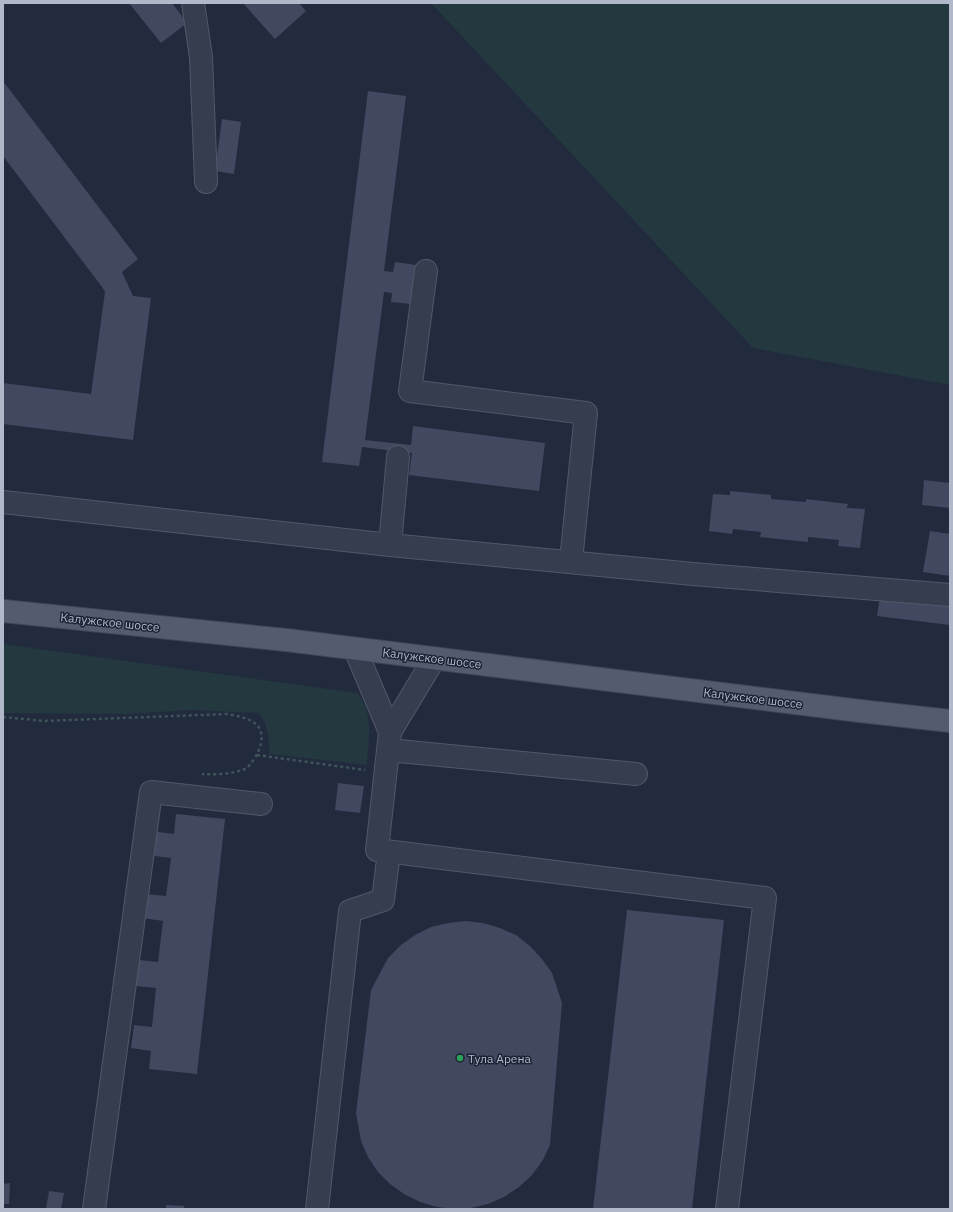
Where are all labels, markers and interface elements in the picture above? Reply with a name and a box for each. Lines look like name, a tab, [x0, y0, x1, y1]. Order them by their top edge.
street label: Калужское шоссе	[60, 609, 161, 635]
street label: Калужское шоссе	[382, 644, 483, 672]
street label: Калужское шоссе	[703, 684, 804, 712]
place label: Тула Арена	[468, 1051, 531, 1066]
marker: Тула Арена	[455, 1053, 465, 1063]

